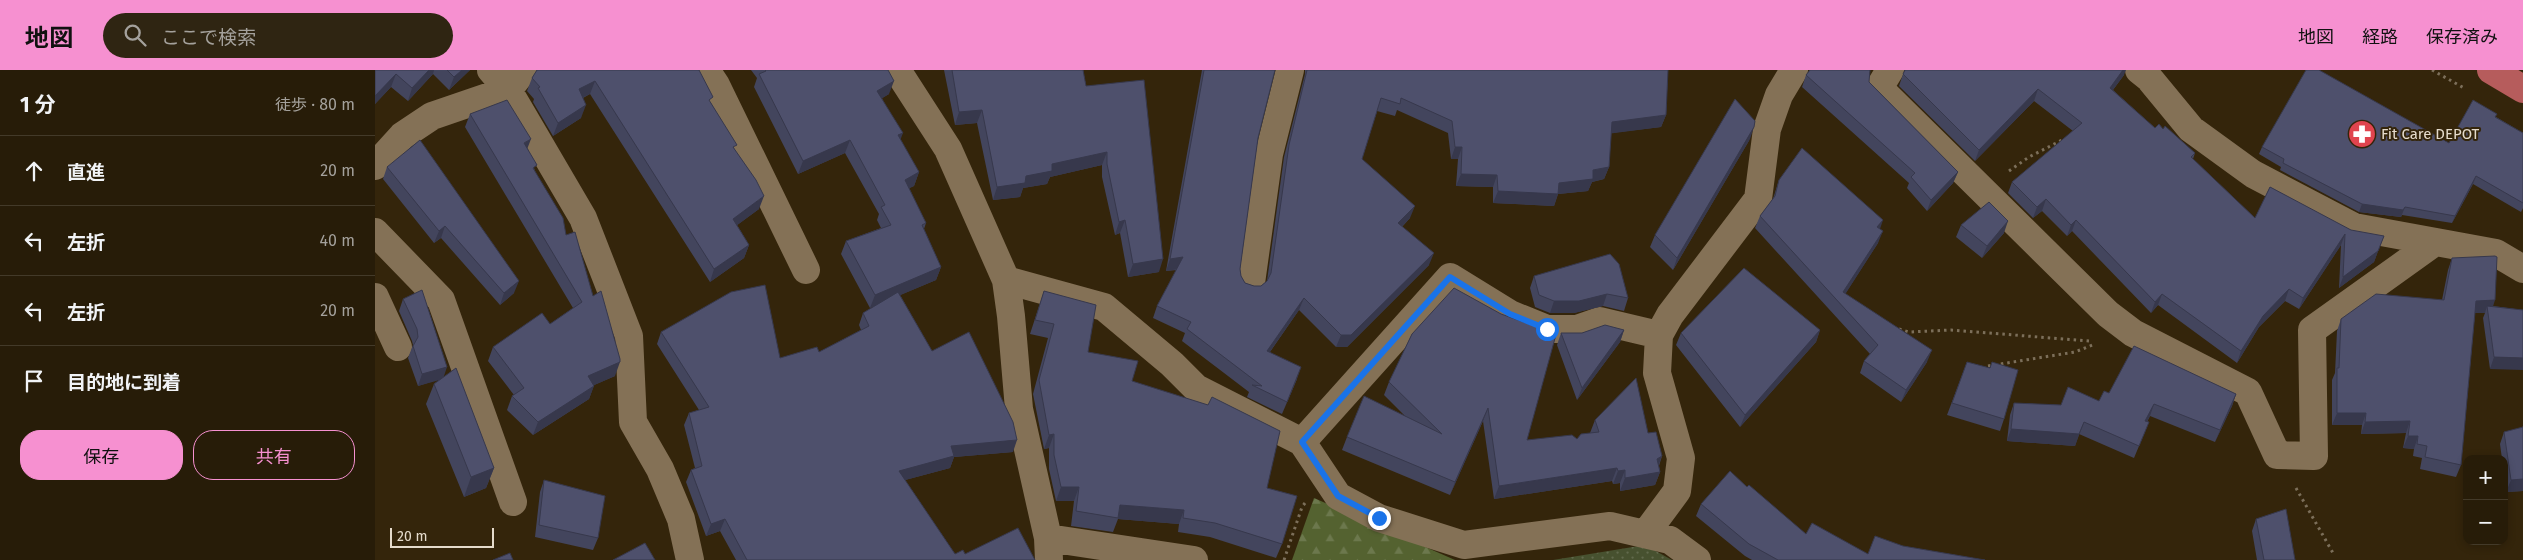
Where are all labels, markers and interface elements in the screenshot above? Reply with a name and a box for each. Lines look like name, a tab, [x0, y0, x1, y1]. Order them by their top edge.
search box	[103, 13, 453, 58]
icon: search	[121, 21, 149, 49]
text: 地図	[25, 24, 73, 52]
text: ここで検索	[161, 26, 256, 49]
text: 地図	[2298, 26, 2334, 48]
text: 経路	[2362, 26, 2398, 48]
text: 保存済み	[2426, 26, 2498, 48]
text: 1 分	[20, 92, 56, 118]
text: 徒歩 · 80 m	[275, 95, 355, 114]
pharmacy icon: Fit Care DEPOT	[2347, 119, 2377, 149]
place label: Fit Care DEPOT	[2381, 125, 2480, 143]
icon: ahead	[20, 157, 48, 185]
text: 直進	[67, 161, 105, 184]
text: 20 m	[320, 161, 355, 180]
icon: left	[20, 227, 48, 255]
text: 左折	[67, 231, 105, 254]
text: 40 m	[320, 231, 355, 250]
icon: left	[20, 297, 48, 325]
text: 左折	[67, 301, 105, 324]
text: 20 m	[320, 301, 355, 320]
route start	[1536, 318, 1559, 341]
icon: arrive	[20, 367, 48, 395]
text: 目的地に到着	[67, 371, 181, 394]
button: 保存	[20, 430, 183, 480]
button: 共有	[193, 430, 355, 480]
map controls	[2463, 455, 2508, 545]
button: +	[2463, 455, 2508, 500]
button: −	[2463, 500, 2508, 545]
route end	[1368, 507, 1391, 530]
scale bar	[390, 525, 494, 548]
text: 20 m	[397, 528, 427, 545]

